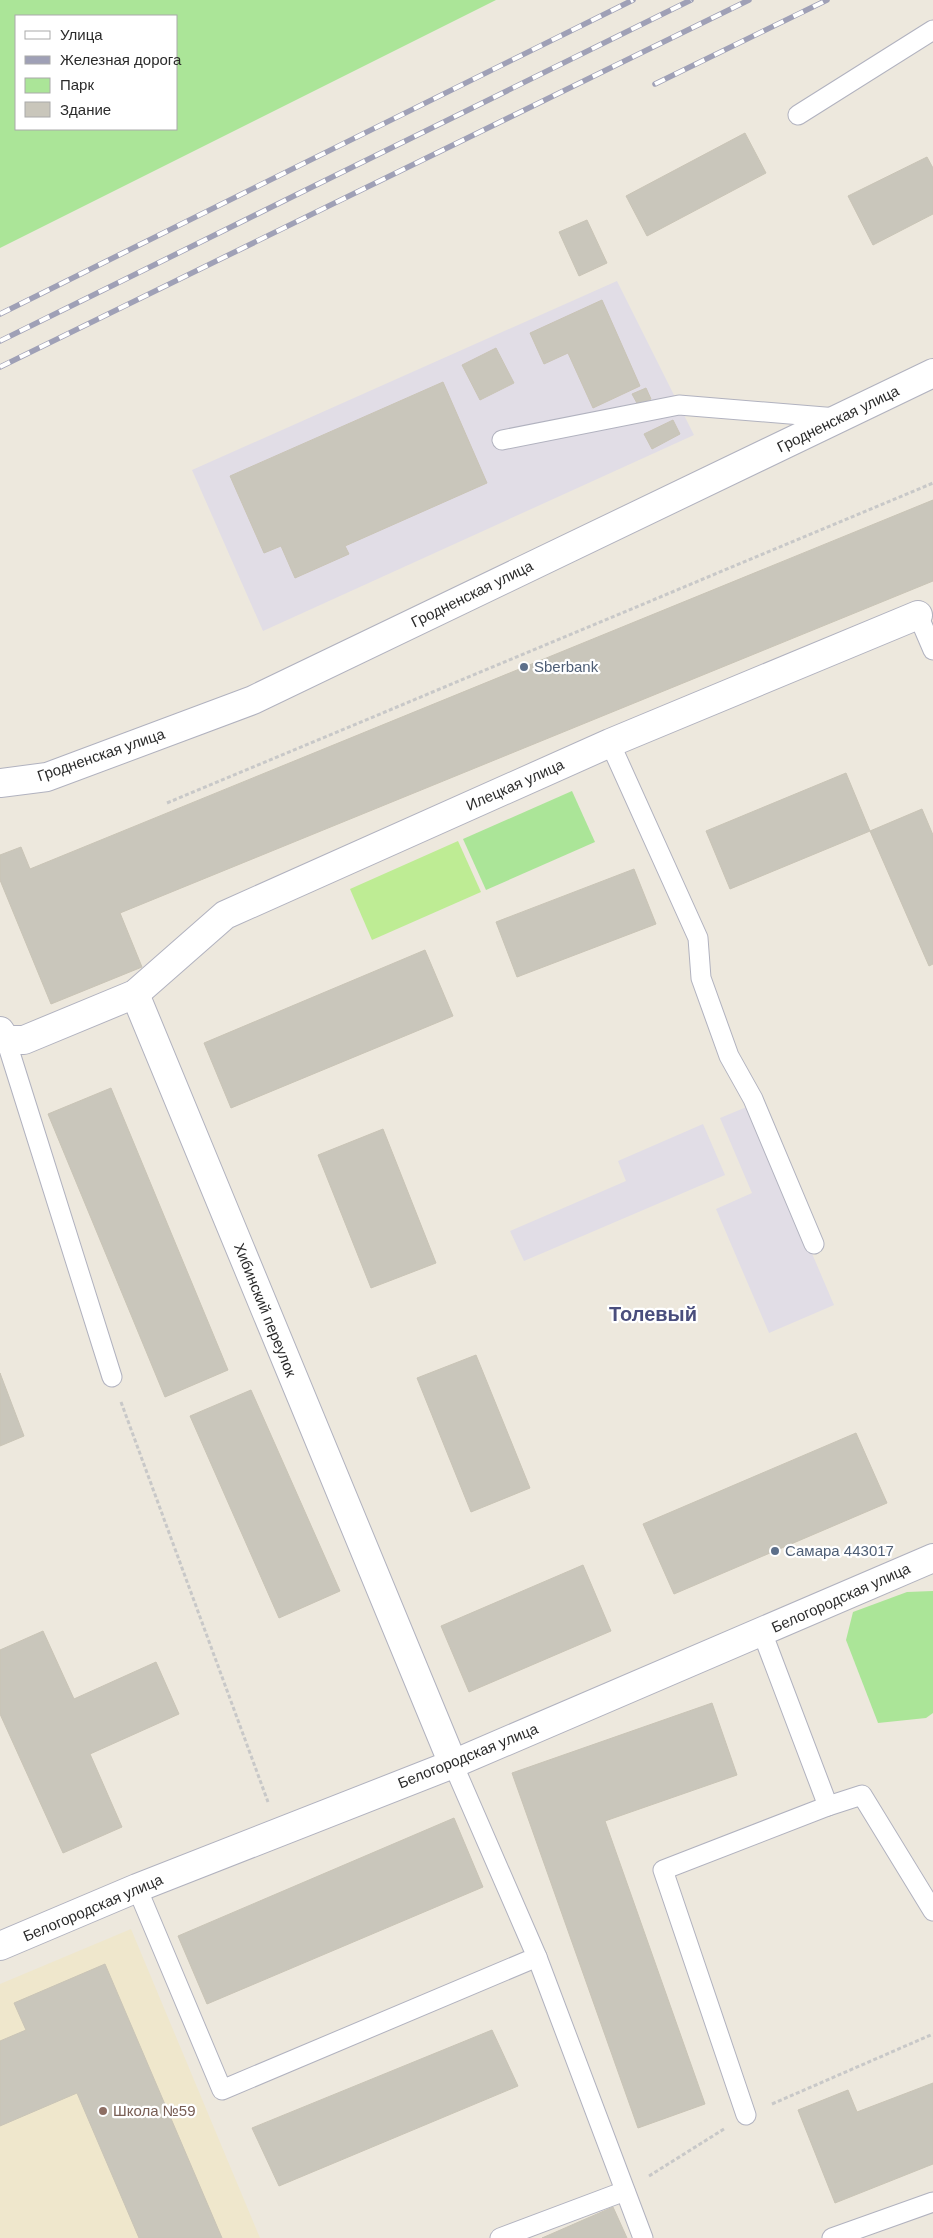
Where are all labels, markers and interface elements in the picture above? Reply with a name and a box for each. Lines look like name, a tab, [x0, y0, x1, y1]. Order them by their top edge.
legend	[15, 15, 178, 130]
text: Улица	[60, 26, 103, 43]
text: Железная дорога	[60, 51, 182, 68]
text: Парк	[60, 76, 94, 93]
text: Здание	[60, 101, 111, 118]
street label: Гродненская улица	[774, 381, 902, 455]
street label: Гродненская улица	[408, 556, 536, 630]
place label: Sberbank	[534, 658, 599, 675]
marker: Sberbank	[518, 661, 530, 673]
street label: Гродненская улица	[35, 725, 167, 784]
street label: Илецкая улица	[463, 755, 567, 814]
street label: Хибинский переулок	[231, 1241, 300, 1380]
district label: Толевый	[609, 1303, 697, 1325]
place label: Самара 443017	[785, 1542, 894, 1559]
marker: Самара 443017	[769, 1545, 781, 1557]
street label: Белогородская улица	[769, 1559, 913, 1636]
street label: Белогородская улица	[395, 1719, 541, 1791]
street label: Белогородская улица	[21, 1870, 166, 1945]
place label: Школа №59	[113, 2102, 196, 2119]
marker: Школа №59	[97, 2105, 109, 2117]

